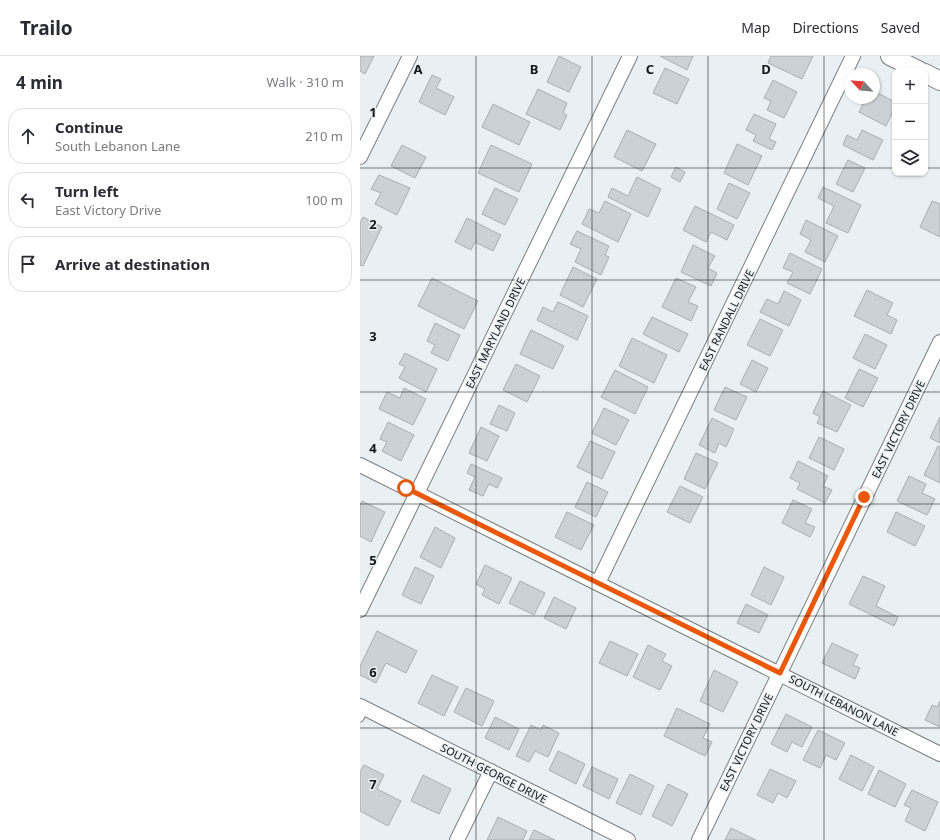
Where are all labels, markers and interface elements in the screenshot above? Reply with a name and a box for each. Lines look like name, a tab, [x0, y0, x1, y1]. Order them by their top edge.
text: Trailo	[20, 15, 73, 41]
text: Map	[741, 18, 770, 37]
text: Directions	[792, 18, 859, 37]
text: Saved	[881, 18, 920, 37]
text: A	[414, 60, 423, 78]
text: B	[530, 60, 538, 78]
text: C	[646, 60, 654, 78]
text: D	[761, 60, 771, 78]
north arrow	[844, 68, 880, 104]
map controls	[892, 68, 928, 176]
button: +	[892, 68, 928, 104]
text: 4 min	[16, 71, 63, 94]
text: Walk · 310 m	[266, 73, 344, 91]
text: 1	[369, 103, 377, 121]
button: −	[892, 104, 928, 140]
text: Continue	[55, 117, 123, 137]
icon: ahead	[17, 125, 39, 147]
text: 210 m	[305, 127, 343, 145]
text: South Lebanon Lane	[55, 137, 180, 155]
button: layers	[892, 140, 928, 176]
text: Turn left	[55, 181, 119, 201]
icon: left	[17, 189, 39, 211]
text: 100 m	[305, 191, 343, 209]
text: East Victory Drive	[55, 201, 161, 219]
text: 2	[369, 215, 377, 233]
icon: arrive	[17, 253, 39, 275]
text: Arrive at destination	[55, 254, 210, 274]
street label: EAST RANDALL DRIVE	[695, 267, 757, 373]
street label: EAST MARYLAND DRIVE	[462, 275, 528, 391]
text: 3	[369, 327, 377, 345]
street label: EAST VICTORY DRIVE	[868, 378, 928, 480]
text: 4	[369, 439, 377, 457]
route start	[397, 479, 415, 497]
route end	[855, 488, 873, 506]
text: 5	[369, 551, 377, 569]
text: 6	[369, 663, 377, 681]
street label: SOUTH LEBANON LANE	[787, 671, 901, 739]
street label: EAST VICTORY DRIVE	[716, 691, 776, 793]
street label: SOUTH GEORGE DRIVE	[438, 740, 550, 806]
text: 7	[369, 775, 377, 793]

